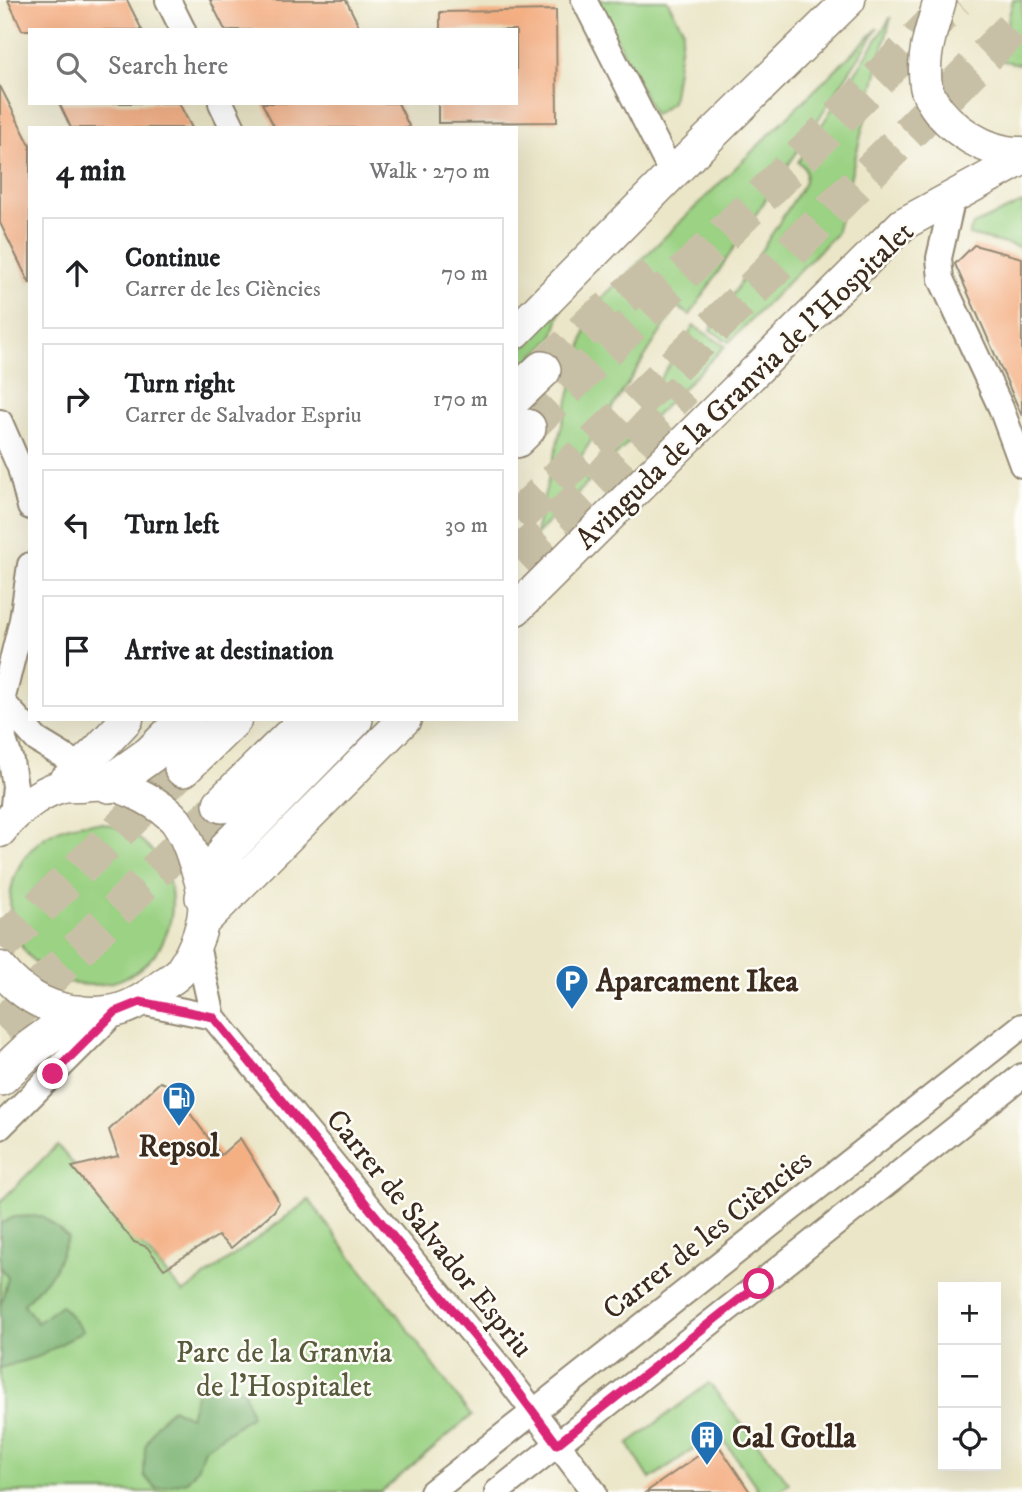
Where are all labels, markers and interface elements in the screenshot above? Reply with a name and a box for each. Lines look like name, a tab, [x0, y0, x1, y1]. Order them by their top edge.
search box	[28, 28, 518, 105]
icon: search	[52, 48, 90, 86]
text: Search here	[108, 50, 228, 83]
text: 4 min	[56, 153, 126, 190]
text: Walk · 270 m	[369, 157, 490, 186]
street label: Avinguda de la Granvia de l'Hospitalet	[568, 214, 922, 558]
text: Continue	[125, 242, 220, 275]
icon: ahead	[58, 254, 96, 292]
text: 70 m	[441, 259, 488, 288]
text: Carrer de les Ciències	[125, 275, 321, 304]
text: Turn right	[125, 368, 235, 401]
icon: right	[58, 380, 96, 418]
text: 170 m	[433, 385, 488, 414]
text: Carrer de Salvador Espriu	[125, 401, 362, 430]
icon: left	[58, 506, 96, 544]
text: Turn left	[125, 509, 219, 542]
text: 30 m	[445, 511, 488, 540]
icon: arrive	[58, 632, 96, 670]
text: Arrive at destination	[125, 635, 334, 668]
parking icon: Aparcament Ikea	[553, 962, 591, 1011]
place label: Aparcament Ikea	[595, 964, 799, 1001]
route end	[37, 1058, 68, 1089]
fuel station icon: Repsol	[160, 1079, 198, 1128]
street label: Carrer de Salvador Espriu	[317, 1102, 540, 1366]
place label: Repsol	[139, 1129, 220, 1166]
street label: Carrer de les Ciències	[596, 1142, 820, 1328]
route start	[743, 1268, 774, 1299]
map controls	[938, 1282, 1001, 1471]
button: +	[938, 1282, 1001, 1345]
park label: Parc de la Granvia de l'Hospitalet	[176, 1335, 393, 1406]
button: −	[938, 1345, 1001, 1408]
button: locate	[938, 1408, 1001, 1471]
building icon: Cal Gotlla	[688, 1418, 726, 1467]
place label: Cal Gotlla	[732, 1420, 857, 1457]

